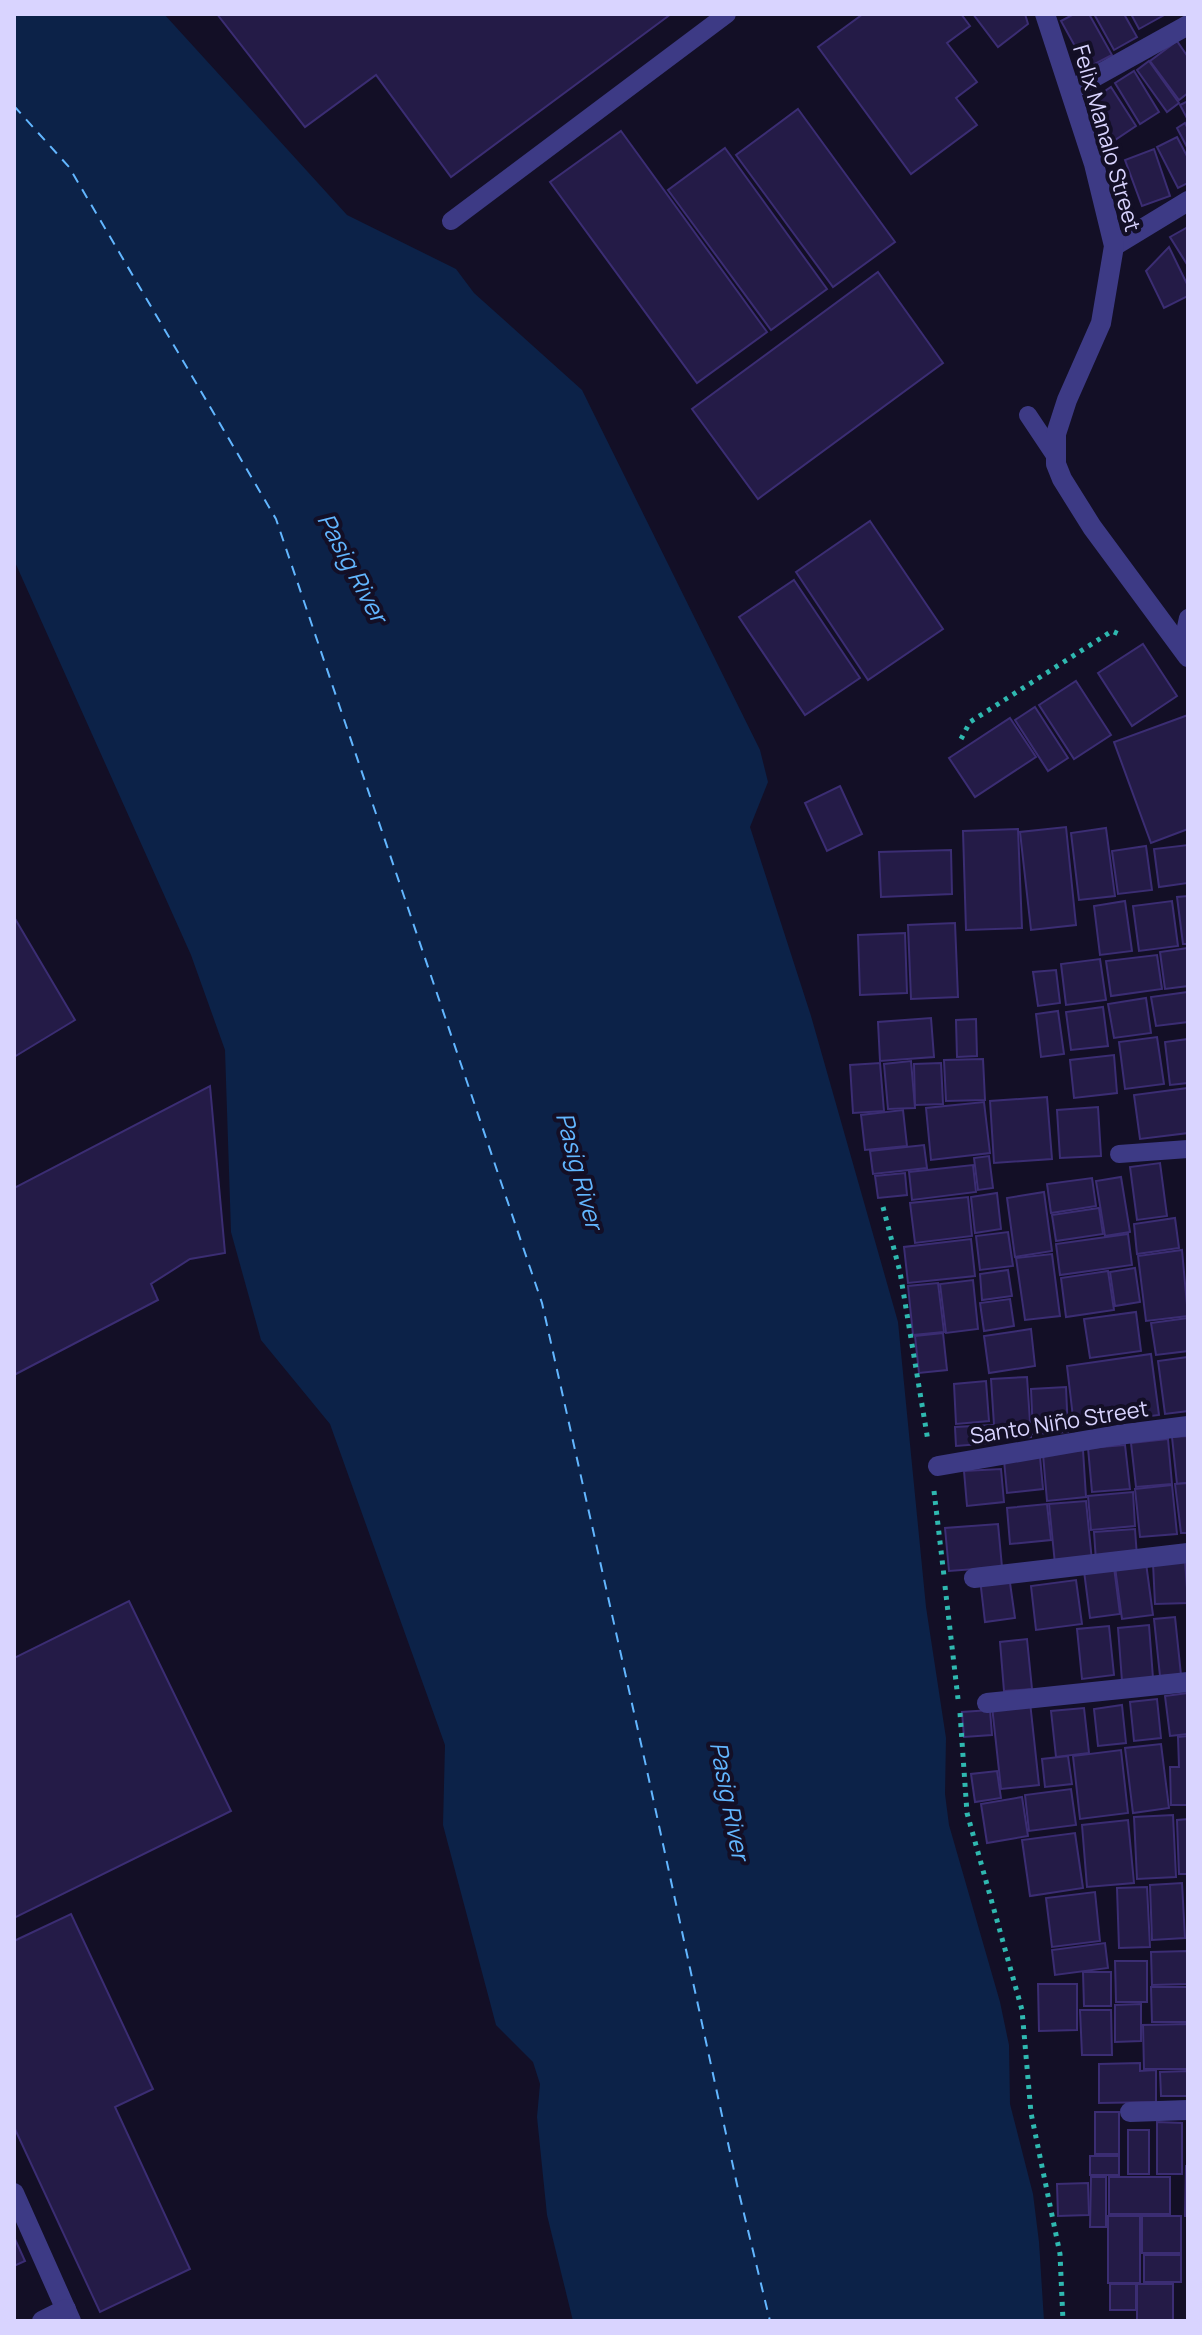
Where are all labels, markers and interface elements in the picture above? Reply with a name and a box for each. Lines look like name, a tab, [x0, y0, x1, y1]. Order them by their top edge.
street label: Felix Manalo Street	[1066, 41, 1148, 235]
water label: Pasig River	[311, 507, 398, 631]
water label: Pasig River	[549, 1109, 613, 1236]
street label: Santo Niño Street	[968, 1393, 1150, 1451]
water label: Pasig River	[703, 1739, 759, 1866]

